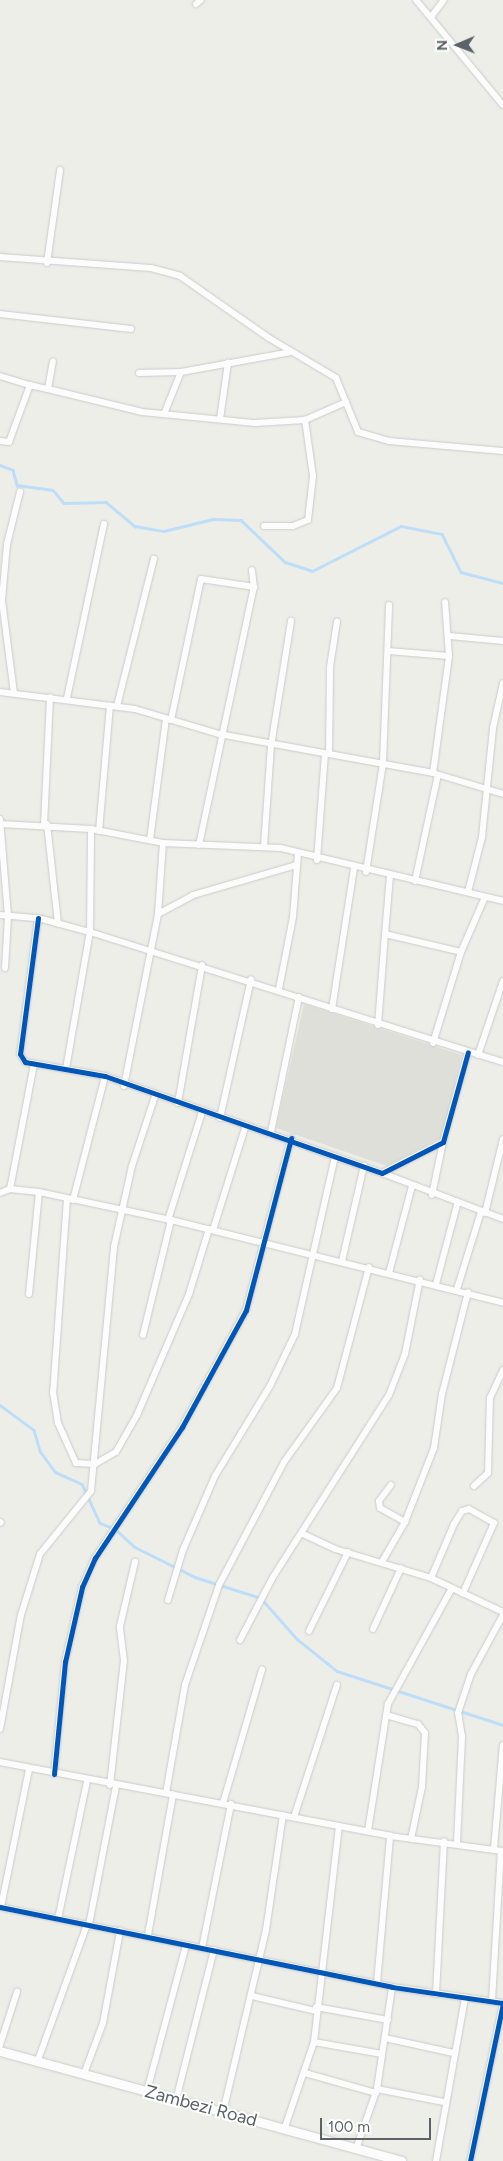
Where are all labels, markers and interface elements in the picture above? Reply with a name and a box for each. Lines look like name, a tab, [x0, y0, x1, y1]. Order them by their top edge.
north arrow	[433, 20, 483, 70]
text: N	[434, 40, 451, 51]
street label: Zambezi Road	[143, 2081, 259, 2131]
scale bar	[323, 2108, 434, 2140]
text: 100 m	[328, 2118, 370, 2136]

